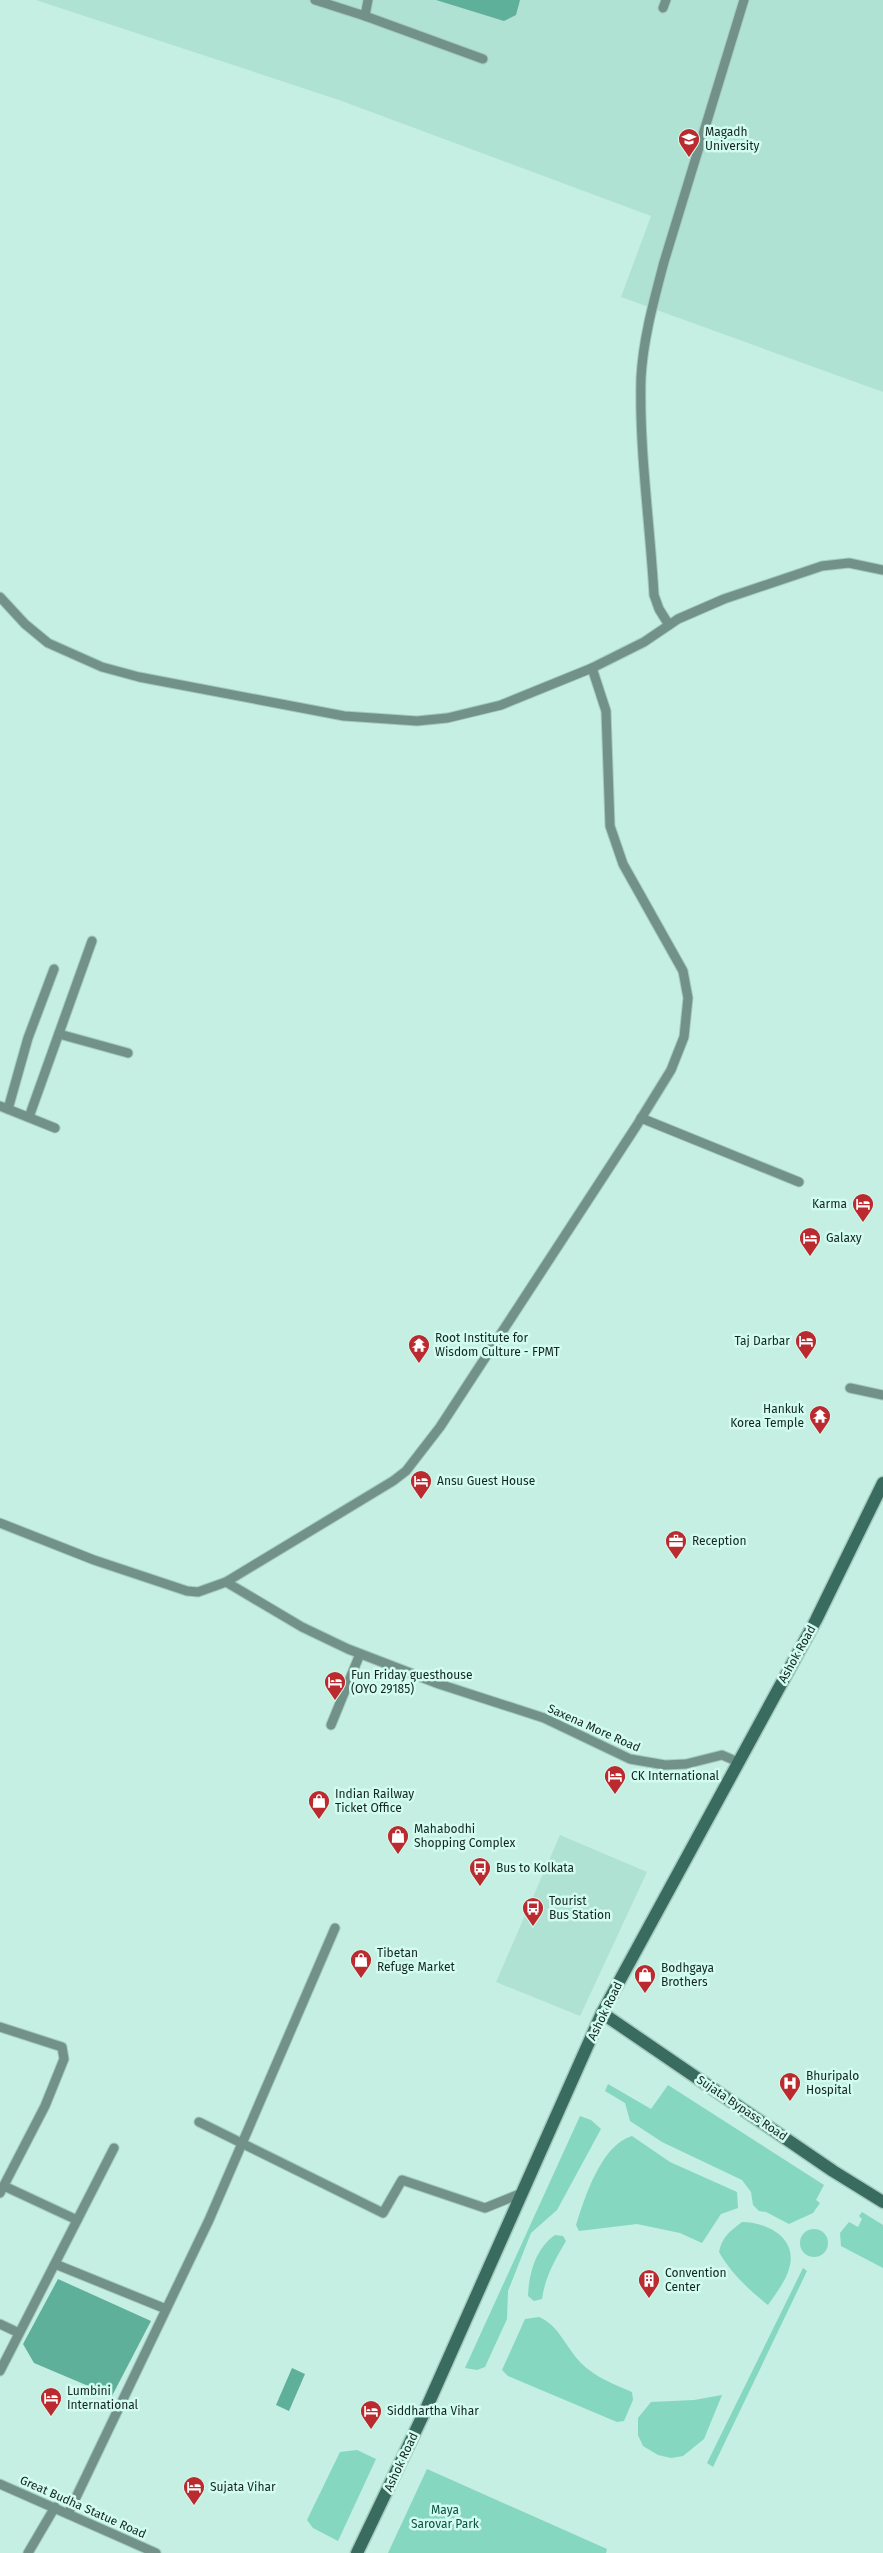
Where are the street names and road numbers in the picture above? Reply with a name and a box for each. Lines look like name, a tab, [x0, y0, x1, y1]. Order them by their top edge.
street label: Ashok Road	[775, 1623, 819, 1685]
street label: Saxena More Road	[545, 1701, 643, 1755]
street label: Ashok Road	[585, 1979, 625, 2043]
street label: Sujata Bypass Road	[694, 2073, 790, 2143]
street label: Ashok Road	[381, 2430, 421, 2494]
street label: Great Budha Statue Road	[18, 2473, 148, 2541]

